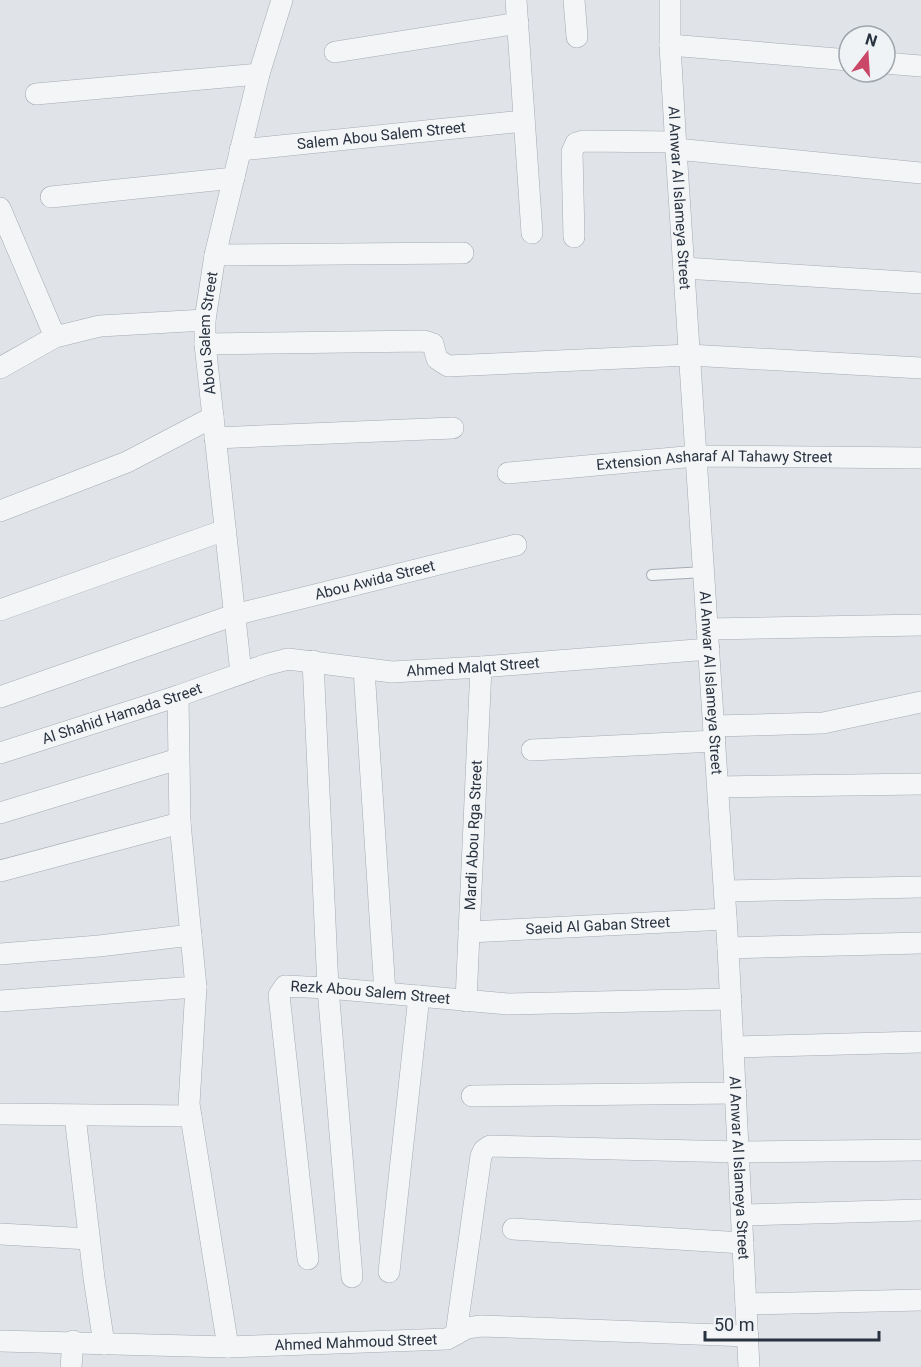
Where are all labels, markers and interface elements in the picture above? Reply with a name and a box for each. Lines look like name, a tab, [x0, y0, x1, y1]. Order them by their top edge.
north arrow	[837, 24, 897, 84]
text: N	[863, 29, 879, 51]
street label: Al Anwar Al Islameya Street	[665, 105, 694, 290]
street label: Salem Abou Salem Street	[296, 118, 467, 153]
street label: Abou Salem Street	[196, 270, 221, 396]
street label: Extension Asharaf Al Tahawy Street	[596, 447, 833, 474]
street label: Abou Awida Street	[313, 556, 437, 604]
street label: Al Anwar Al Islameya Street	[696, 590, 726, 775]
street label: Ahmed Malqt Street	[406, 653, 540, 680]
street label: Al Shahid Hamada Street	[40, 679, 204, 748]
street label: Mardi Abou Rga Street	[461, 760, 486, 911]
street label: Saeid Al Gaban Street	[525, 913, 671, 938]
street label: Rezk Abou Salem Street	[290, 977, 451, 1008]
street label: Al Anwar Al Islameya Street	[725, 1076, 753, 1260]
scale bar	[705, 1304, 879, 1342]
text: 50 m	[714, 1314, 754, 1335]
street label: Ahmed Mahmoud Street	[274, 1330, 438, 1354]

